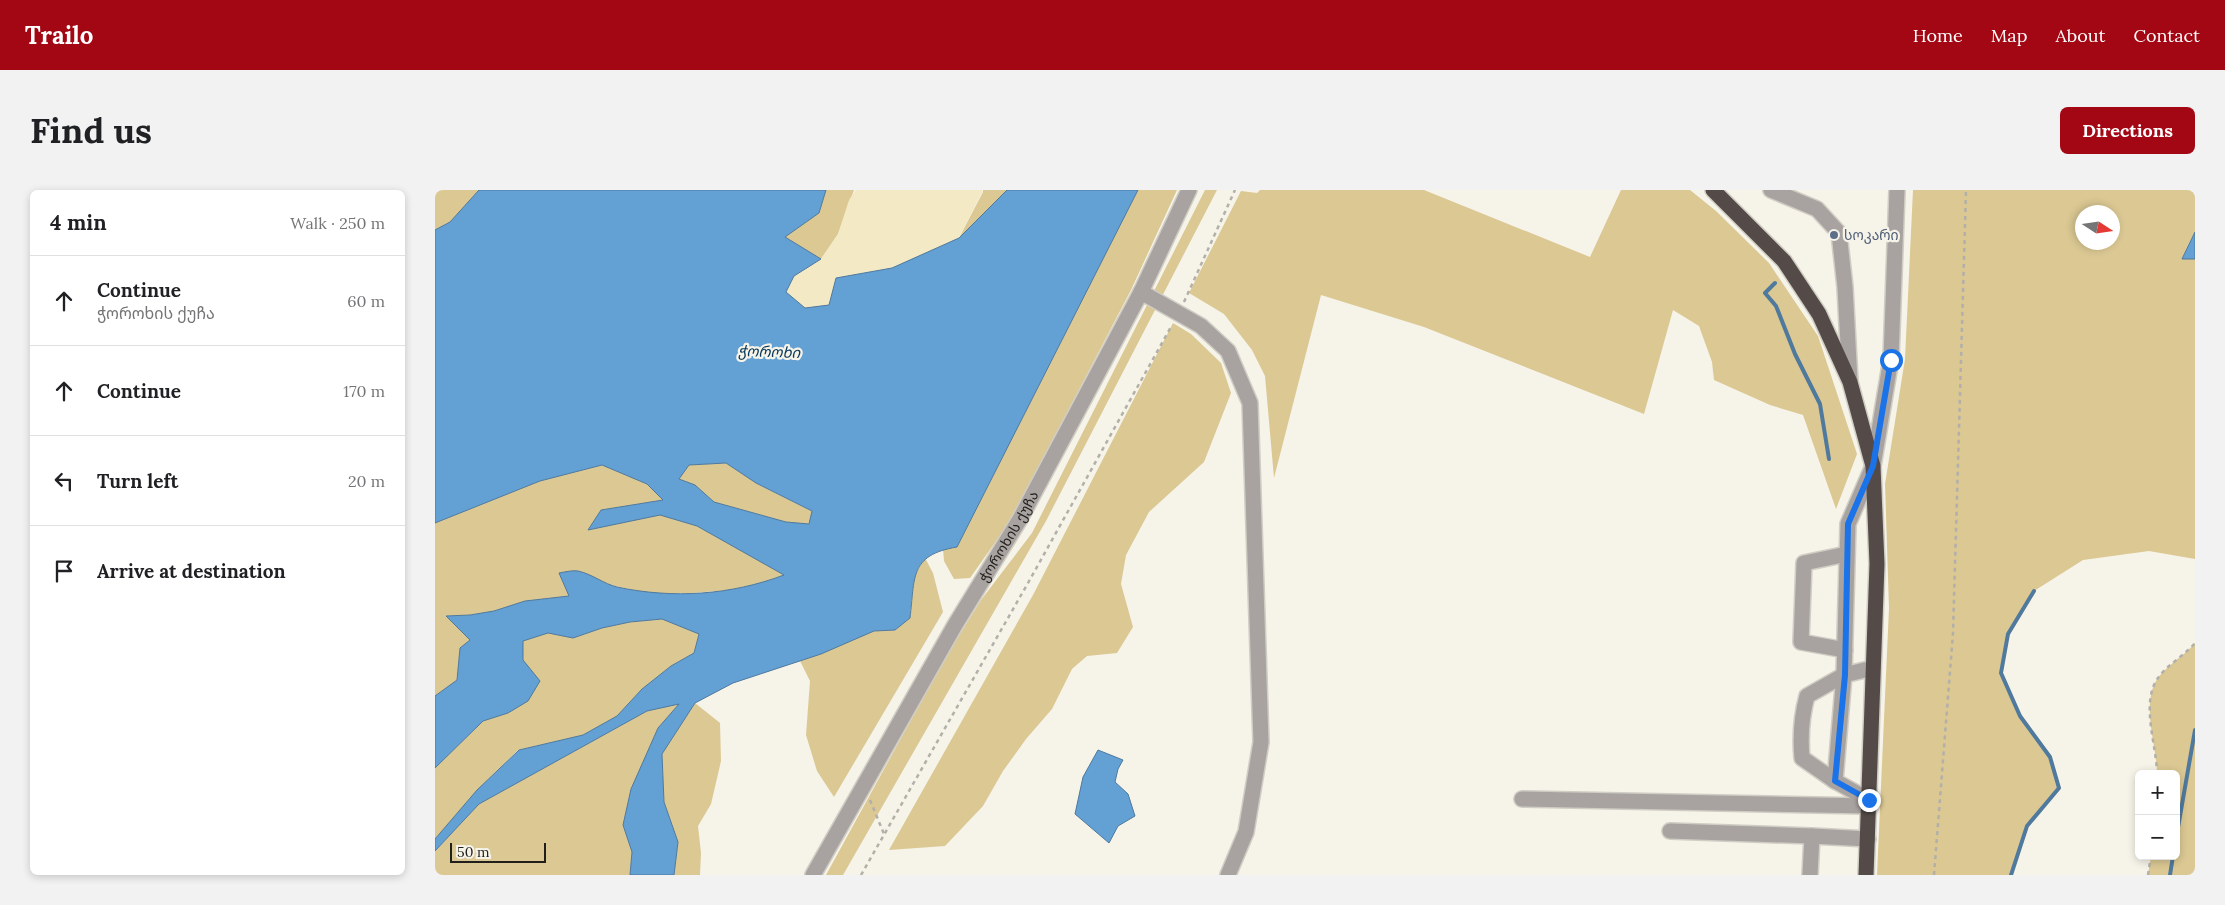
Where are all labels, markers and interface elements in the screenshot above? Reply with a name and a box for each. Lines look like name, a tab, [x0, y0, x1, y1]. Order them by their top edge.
text: Trailo	[25, 20, 93, 51]
text: Home	[1913, 24, 1963, 47]
text: Map	[1991, 24, 2027, 47]
text: About	[2055, 24, 2105, 47]
text: Contact	[2133, 24, 2200, 47]
button: Directions	[2060, 107, 2195, 154]
text: Find us	[30, 108, 152, 153]
north arrow	[2075, 205, 2120, 250]
text: 4 min	[50, 209, 107, 236]
text: Walk · 250 m	[290, 213, 385, 233]
place label: სოკარი	[1844, 226, 1899, 244]
marker: სოკარი	[1828, 229, 1840, 241]
text: Continue	[97, 278, 181, 302]
icon: ahead	[50, 287, 78, 315]
text: 60 m	[347, 291, 385, 311]
text: ჭოროხის ქუჩა	[97, 303, 215, 323]
water label: ჭოროხი	[738, 341, 802, 362]
route start	[1880, 349, 1903, 372]
icon: ahead	[50, 377, 78, 405]
text: Continue	[97, 379, 181, 403]
text: 170 m	[343, 381, 385, 401]
icon: left	[50, 467, 78, 495]
text: Turn left	[97, 469, 178, 493]
text: 20 m	[348, 471, 385, 491]
street label: ჭოროხის ქუჩა	[974, 488, 1042, 585]
icon: arrive	[50, 557, 78, 585]
text: Arrive at destination	[97, 559, 286, 583]
map controls	[2135, 770, 2180, 860]
button: +	[2135, 770, 2180, 815]
route end	[1858, 789, 1881, 812]
button: −	[2135, 815, 2180, 860]
scale bar	[450, 840, 546, 863]
text: 50 m	[457, 843, 490, 861]

